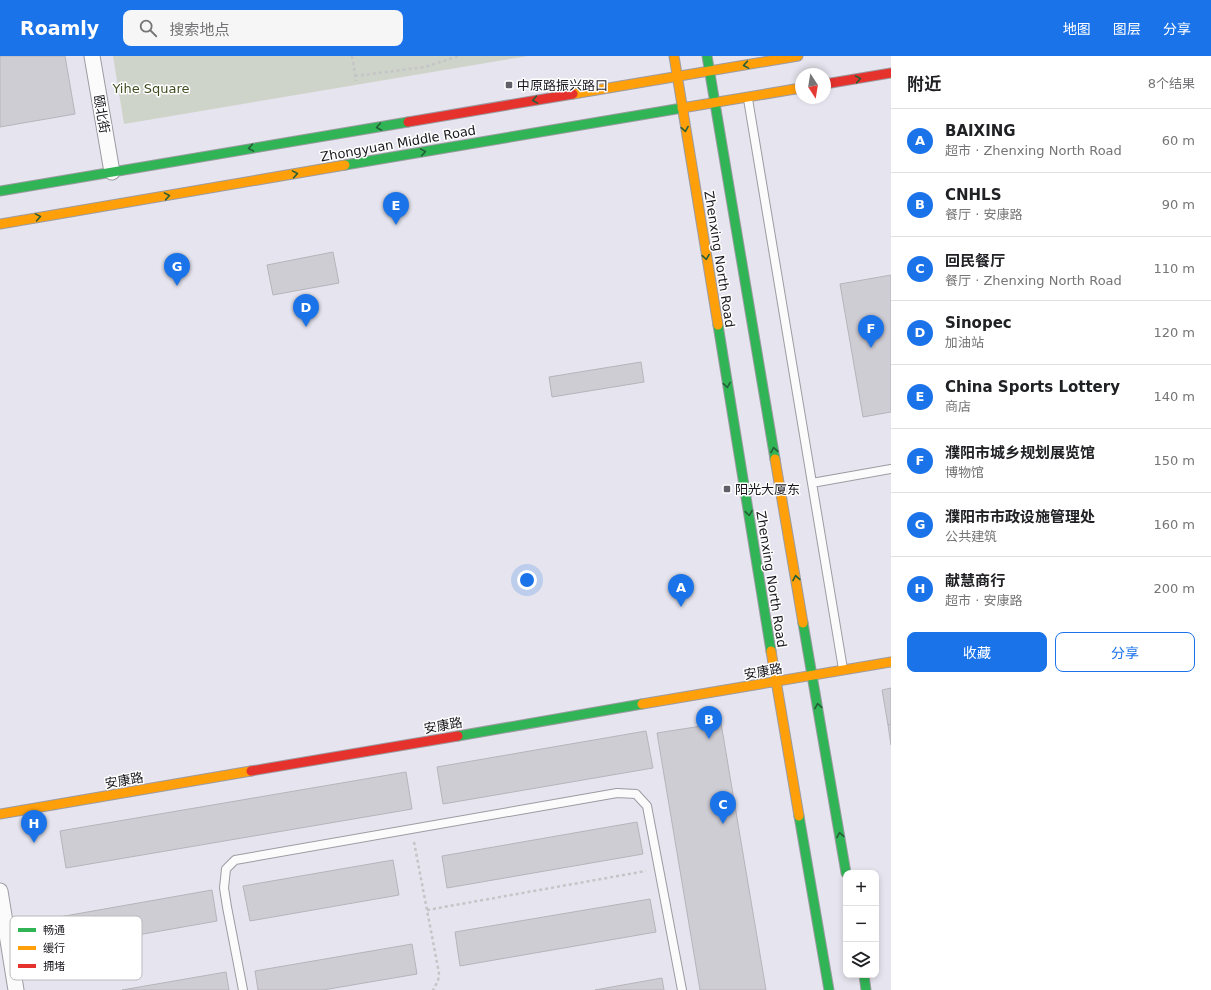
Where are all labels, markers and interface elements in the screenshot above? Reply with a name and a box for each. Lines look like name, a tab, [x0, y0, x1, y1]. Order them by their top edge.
search box	[123, 10, 403, 46]
text: Roamly	[20, 17, 99, 39]
icon: search	[137, 17, 159, 39]
text: 搜索地点	[169, 21, 229, 39]
text: 地图	[1063, 21, 1091, 37]
text: 图层	[1113, 21, 1141, 37]
text: 分享	[1163, 21, 1191, 37]
one-way arrow	[743, 60, 749, 69]
north arrow	[795, 68, 831, 104]
text: 附近	[907, 74, 941, 94]
one-way arrow	[855, 75, 861, 84]
text: 8个结果	[1148, 76, 1195, 91]
place label: 中原路振兴路口	[517, 78, 608, 93]
marker: 中原路振兴路口	[504, 80, 514, 90]
park label: Yihe Square	[111, 81, 190, 96]
street label: 颐北街	[91, 94, 112, 135]
one-way arrow	[532, 96, 538, 104]
street label: Zhongyuan Middle Road	[319, 122, 477, 165]
one-way arrow	[376, 122, 382, 131]
text: BAIXING	[945, 122, 1016, 140]
one-way arrow	[680, 126, 689, 132]
text: A	[915, 133, 925, 148]
text: 60 m	[1162, 133, 1195, 148]
text: 超市 · Zhenxing North Road	[945, 143, 1122, 158]
one-way arrow	[248, 144, 254, 152]
one-way arrow	[420, 148, 426, 157]
one-way arrow	[292, 170, 298, 179]
text: CNHLS	[945, 186, 1001, 204]
street label: Zhenxing North Road	[701, 190, 738, 329]
one-way arrow	[164, 192, 170, 200]
pin: E	[383, 192, 409, 225]
text: B	[915, 197, 925, 212]
text: 90 m	[1162, 197, 1195, 212]
text: 餐厅 · 安康路	[945, 207, 1022, 222]
one-way arrow	[35, 213, 42, 222]
text: 回民餐厅	[945, 252, 1005, 270]
pin: G	[164, 253, 190, 286]
one-way arrow	[702, 254, 710, 260]
text: C	[915, 261, 925, 276]
text: 110 m	[1153, 261, 1195, 276]
text: 餐厅 · Zhenxing North Road	[945, 273, 1122, 288]
pin: D	[293, 294, 319, 327]
text: Sinopec	[945, 314, 1012, 332]
pin: F	[858, 315, 884, 348]
text: D	[915, 325, 925, 340]
text: 120 m	[1153, 325, 1195, 340]
text: 加油站	[945, 335, 984, 350]
text: China Sports Lottery	[945, 378, 1120, 396]
one-way arrow	[723, 382, 731, 388]
text: E	[916, 389, 924, 404]
text: 140 m	[1153, 389, 1195, 404]
text: 商店	[945, 399, 971, 414]
text: 濮阳市城乡规划展览馆	[945, 444, 1095, 462]
one-way arrow	[770, 447, 779, 453]
text: F	[916, 453, 924, 468]
text: 150 m	[1153, 453, 1195, 468]
text: 博物馆	[945, 465, 984, 480]
place label: 阳光大厦东	[735, 482, 800, 497]
marker: 阳光大厦东	[722, 484, 732, 494]
text: 濮阳市市政设施管理处	[945, 508, 1095, 526]
one-way arrow	[744, 510, 752, 517]
street label: Zhenxing North Road	[753, 510, 790, 649]
text: G	[915, 517, 925, 532]
text: 160 m	[1153, 517, 1195, 532]
text: 公共建筑	[945, 529, 997, 544]
your location	[517, 570, 537, 590]
text: 献慧商行	[945, 572, 1005, 590]
pin: A	[668, 574, 694, 607]
one-way arrow	[792, 575, 801, 581]
text: H	[915, 581, 925, 596]
text: 200 m	[1153, 581, 1195, 596]
text: 超市 · 安康路	[945, 593, 1022, 608]
button: 收藏	[907, 632, 1047, 672]
button: 分享	[1055, 632, 1195, 672]
street label: 安康路	[743, 661, 784, 682]
one-way arrow	[814, 703, 823, 709]
pin: B	[696, 706, 722, 739]
street label: 安康路	[423, 715, 464, 736]
street label: 安康路	[104, 770, 145, 791]
pin: C	[710, 791, 736, 824]
pin: H	[21, 810, 47, 843]
one-way arrow	[836, 831, 845, 838]
map controls	[843, 870, 879, 978]
button: +	[843, 870, 879, 906]
button: −	[843, 906, 879, 942]
legend	[10, 916, 142, 980]
text: 畅通	[43, 924, 65, 937]
text: 缓行	[43, 942, 65, 955]
button: layers	[843, 942, 879, 978]
text: 拥堵	[43, 960, 65, 973]

